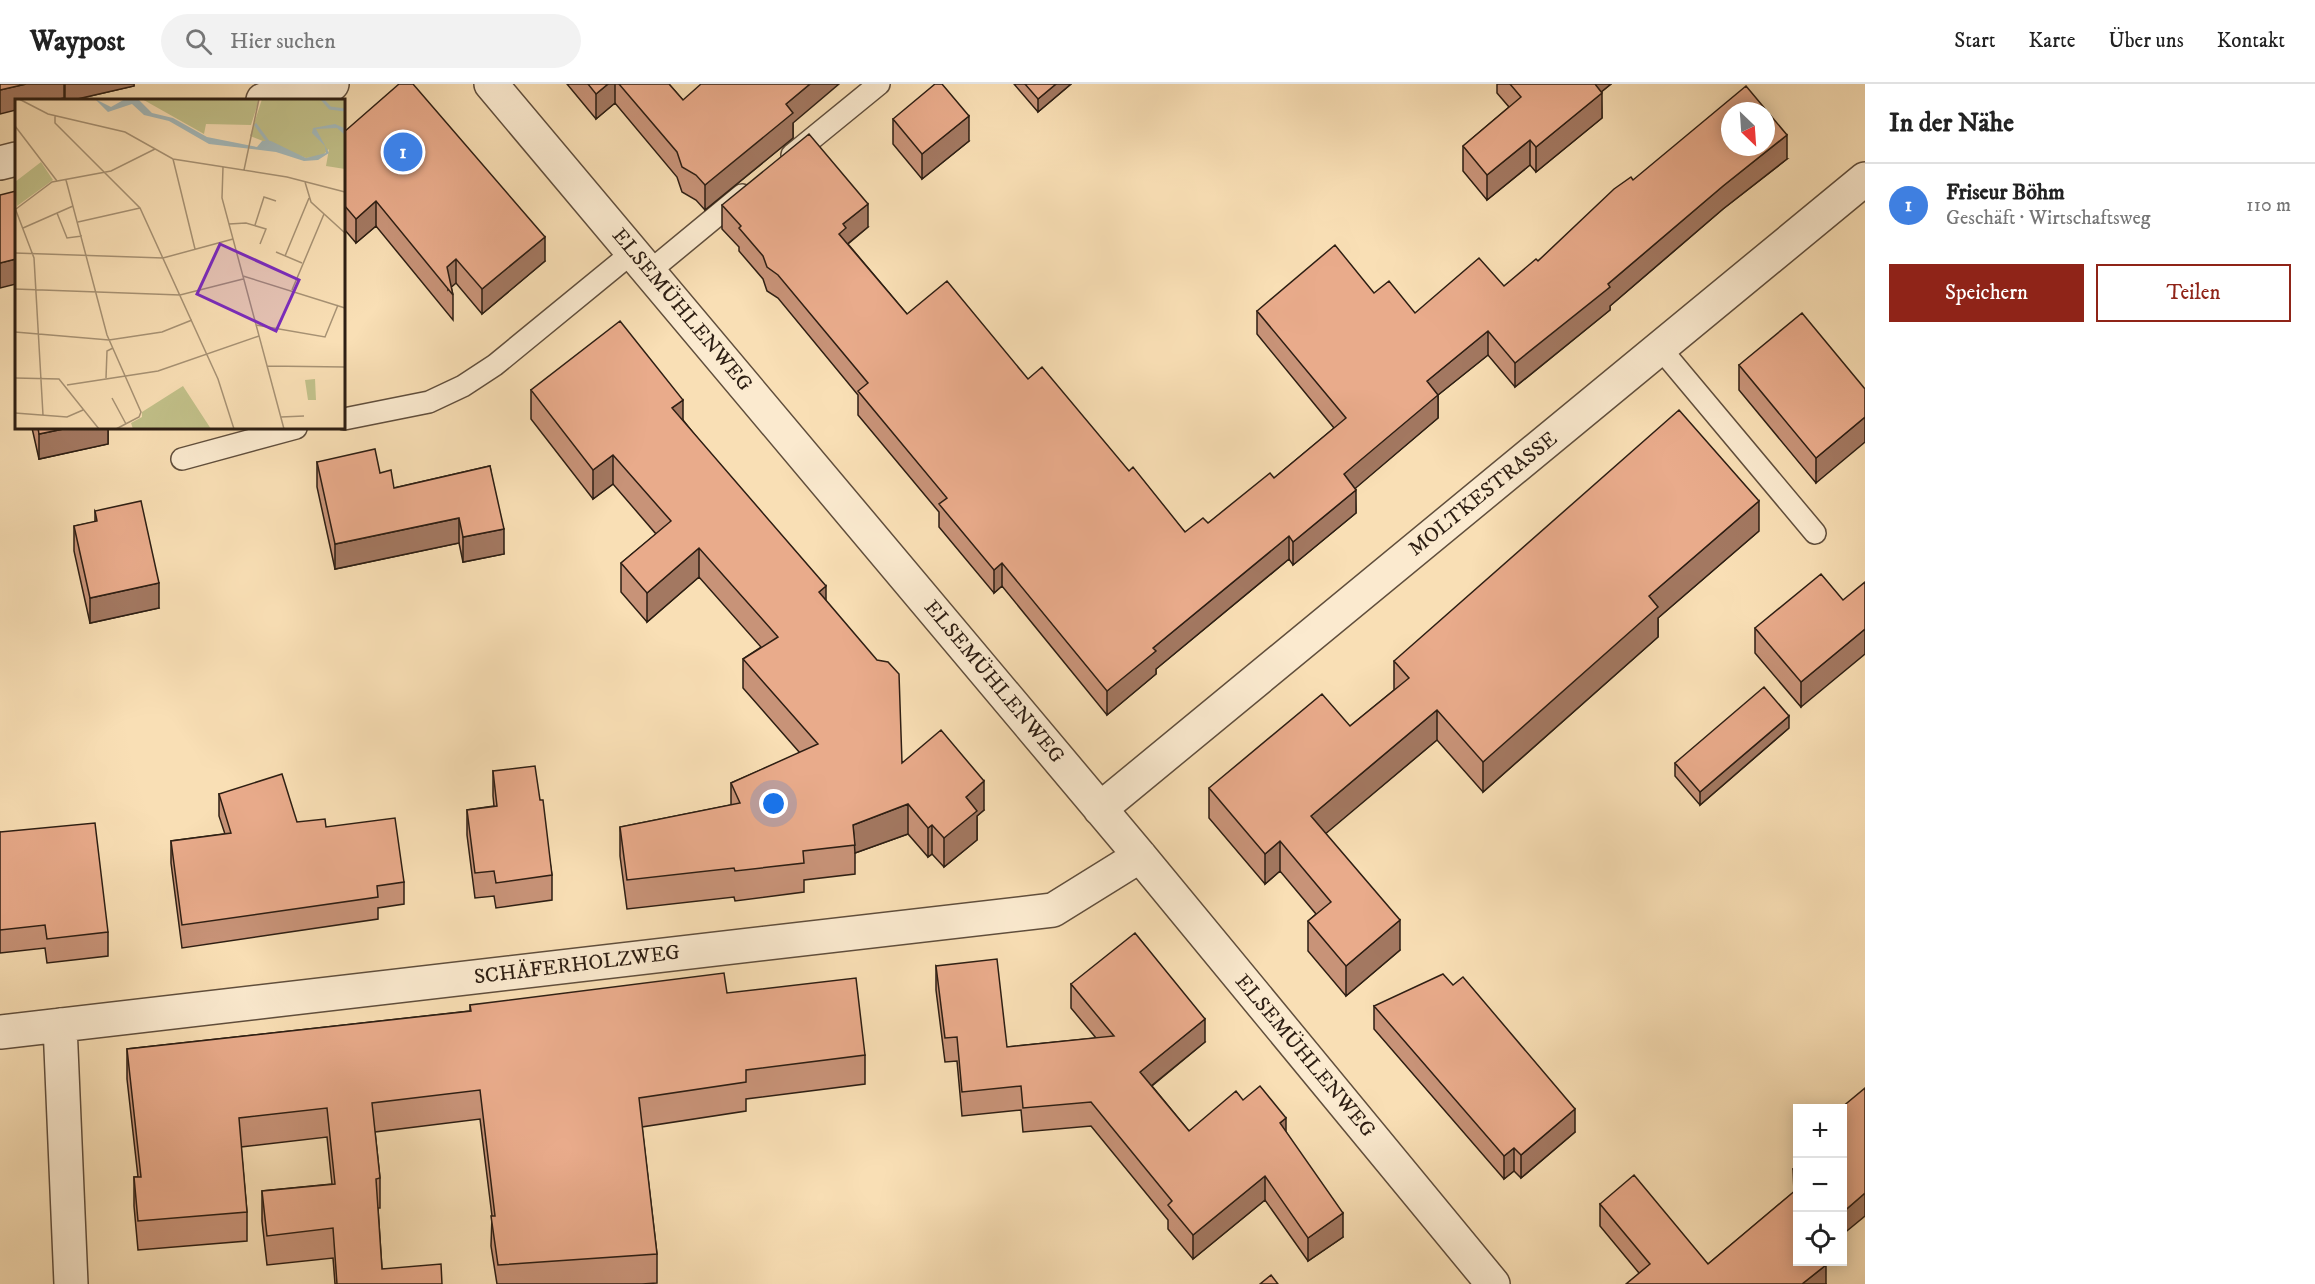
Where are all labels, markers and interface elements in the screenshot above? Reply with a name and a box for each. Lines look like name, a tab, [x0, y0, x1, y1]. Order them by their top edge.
search box	[161, 14, 581, 68]
text: Waypost	[30, 24, 125, 59]
icon: search	[182, 25, 215, 58]
text: Hier suchen	[230, 28, 336, 55]
text: Start	[1954, 28, 1996, 54]
text: Karte	[2029, 28, 2075, 54]
text: Über uns	[2108, 28, 2184, 54]
text: Kontakt	[2217, 28, 2285, 54]
inset map	[15, 99, 345, 429]
north arrow	[1721, 102, 1775, 156]
text: In der Nähe	[1889, 107, 2014, 140]
pin: 1	[384, 130, 422, 174]
text: Friseur Böhm	[1946, 179, 2065, 206]
text: 1	[1905, 193, 1912, 218]
text: 110 m	[2246, 193, 2291, 218]
text: Geschäft · Wirtschaftsweg	[1946, 206, 2151, 231]
street label: ELSEMÜHLENWEG	[606, 222, 759, 397]
button: Speichern	[1889, 264, 2084, 322]
button: Teilen	[2096, 264, 2291, 322]
street label: MOLTKESTRASSE	[1403, 426, 1563, 562]
street label: ELSEMÜHLENWEG	[918, 594, 1071, 769]
your location	[759, 789, 788, 818]
street label: SCHÄFERHOLZWEG	[473, 938, 682, 991]
street label: ELSEMÜHLENWEG	[1229, 968, 1382, 1143]
map controls	[1793, 1104, 1847, 1266]
button: +	[1793, 1104, 1847, 1158]
button: −	[1793, 1158, 1847, 1212]
button: locate	[1793, 1212, 1847, 1266]

